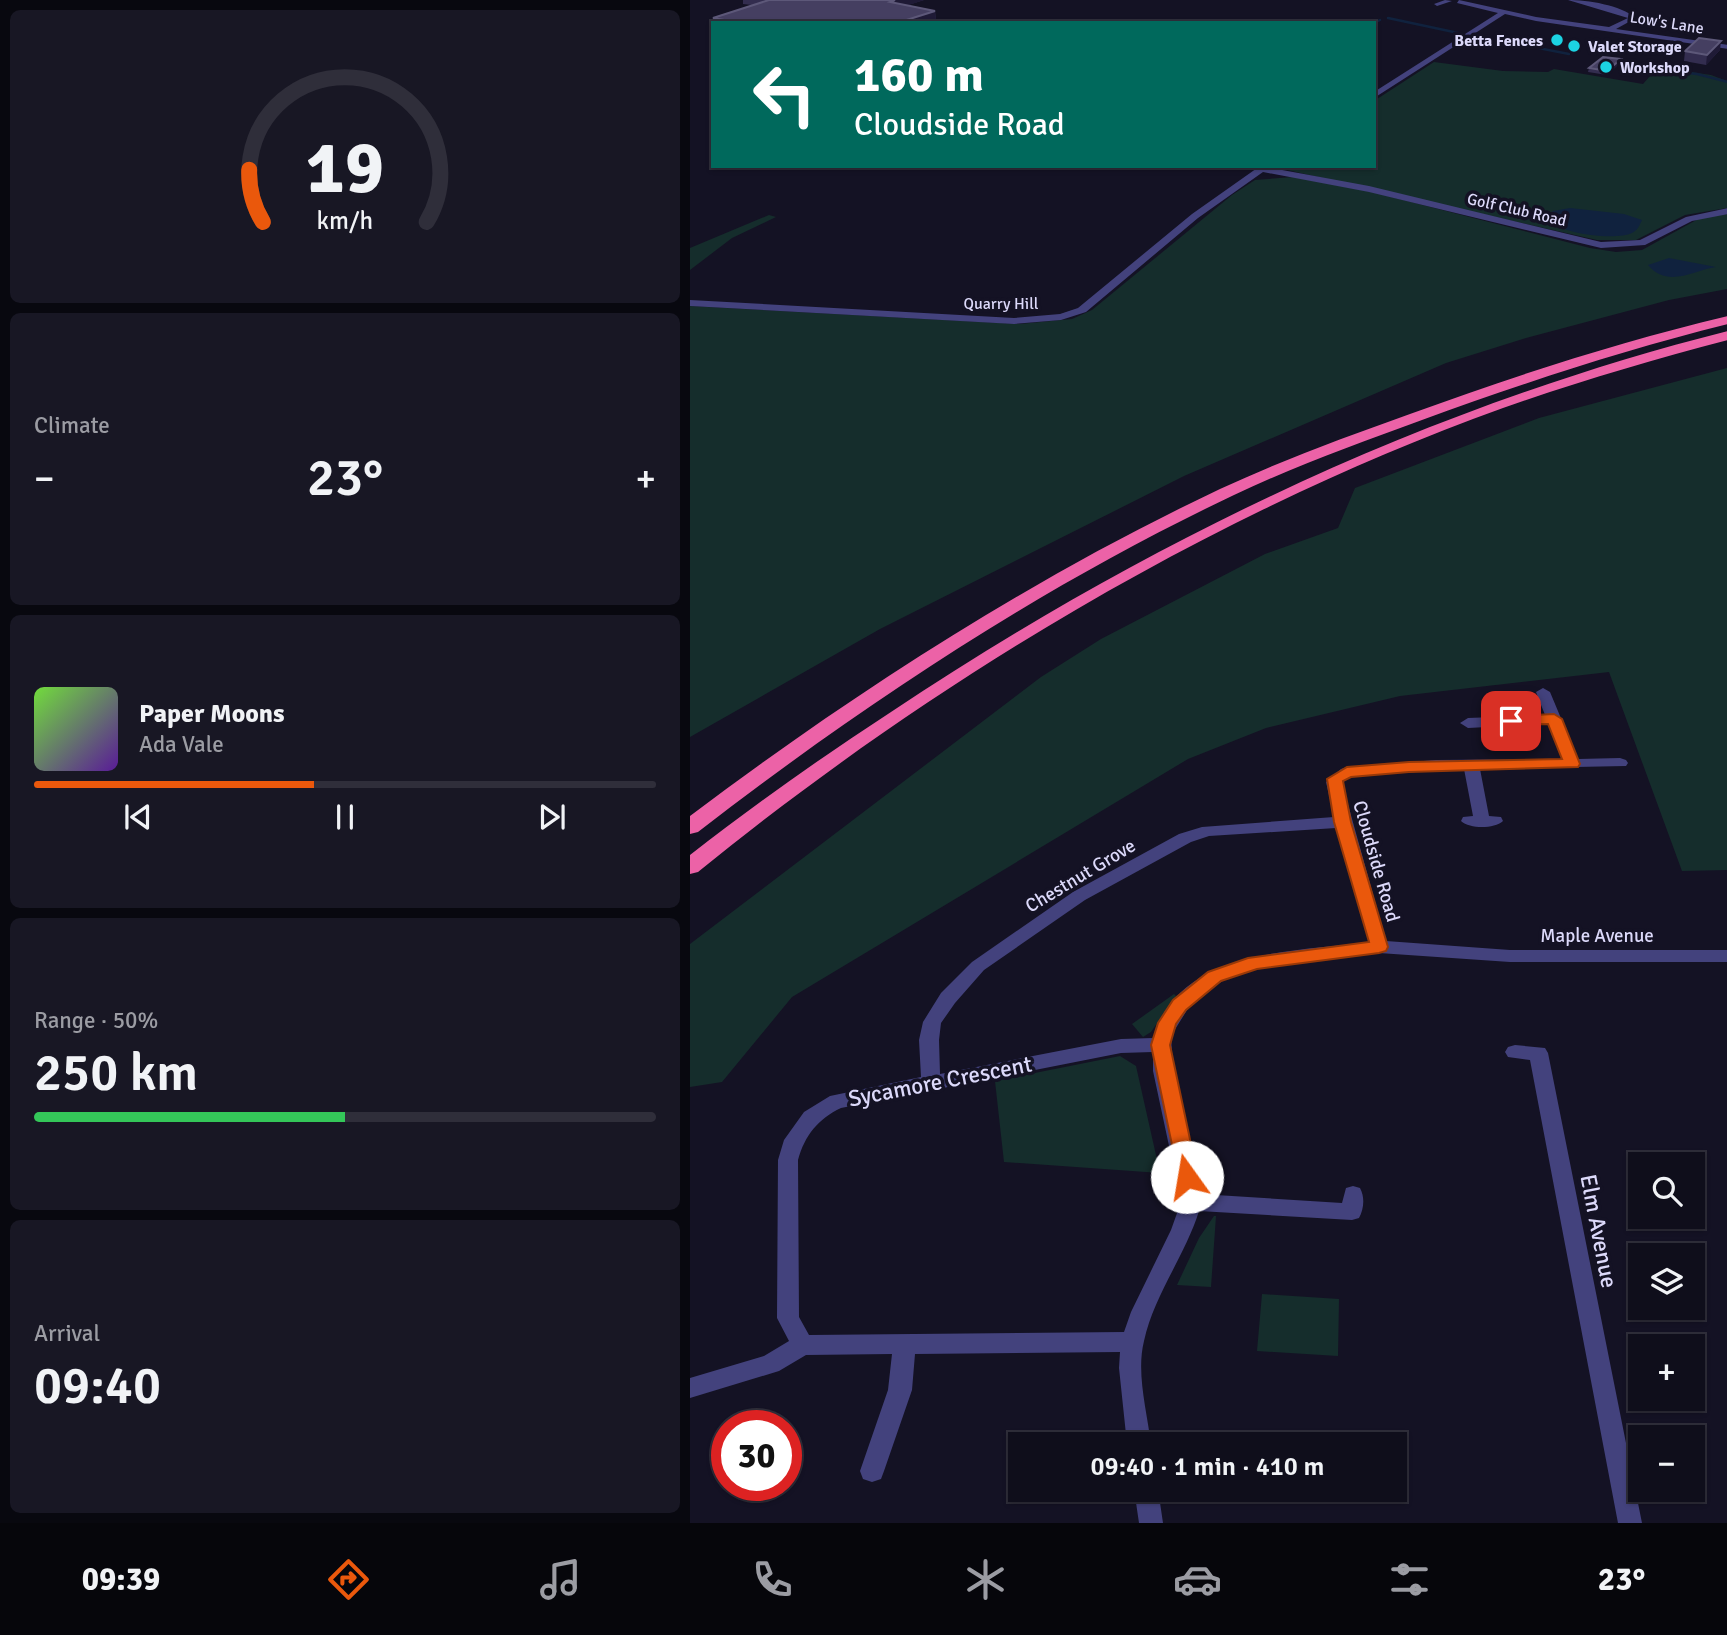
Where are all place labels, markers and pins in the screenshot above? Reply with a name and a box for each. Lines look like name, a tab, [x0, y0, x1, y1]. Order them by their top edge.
place label: Betta Fences	[1454, 31, 1543, 51]
marker: Betta Fences	[1549, 32, 1565, 48]
place label: Valet Storage	[1588, 37, 1682, 57]
marker: Valet Storage	[1566, 38, 1582, 54]
place label: Workshop	[1620, 58, 1690, 78]
marker: Workshop	[1598, 59, 1614, 75]
pin	[1481, 691, 1541, 751]

